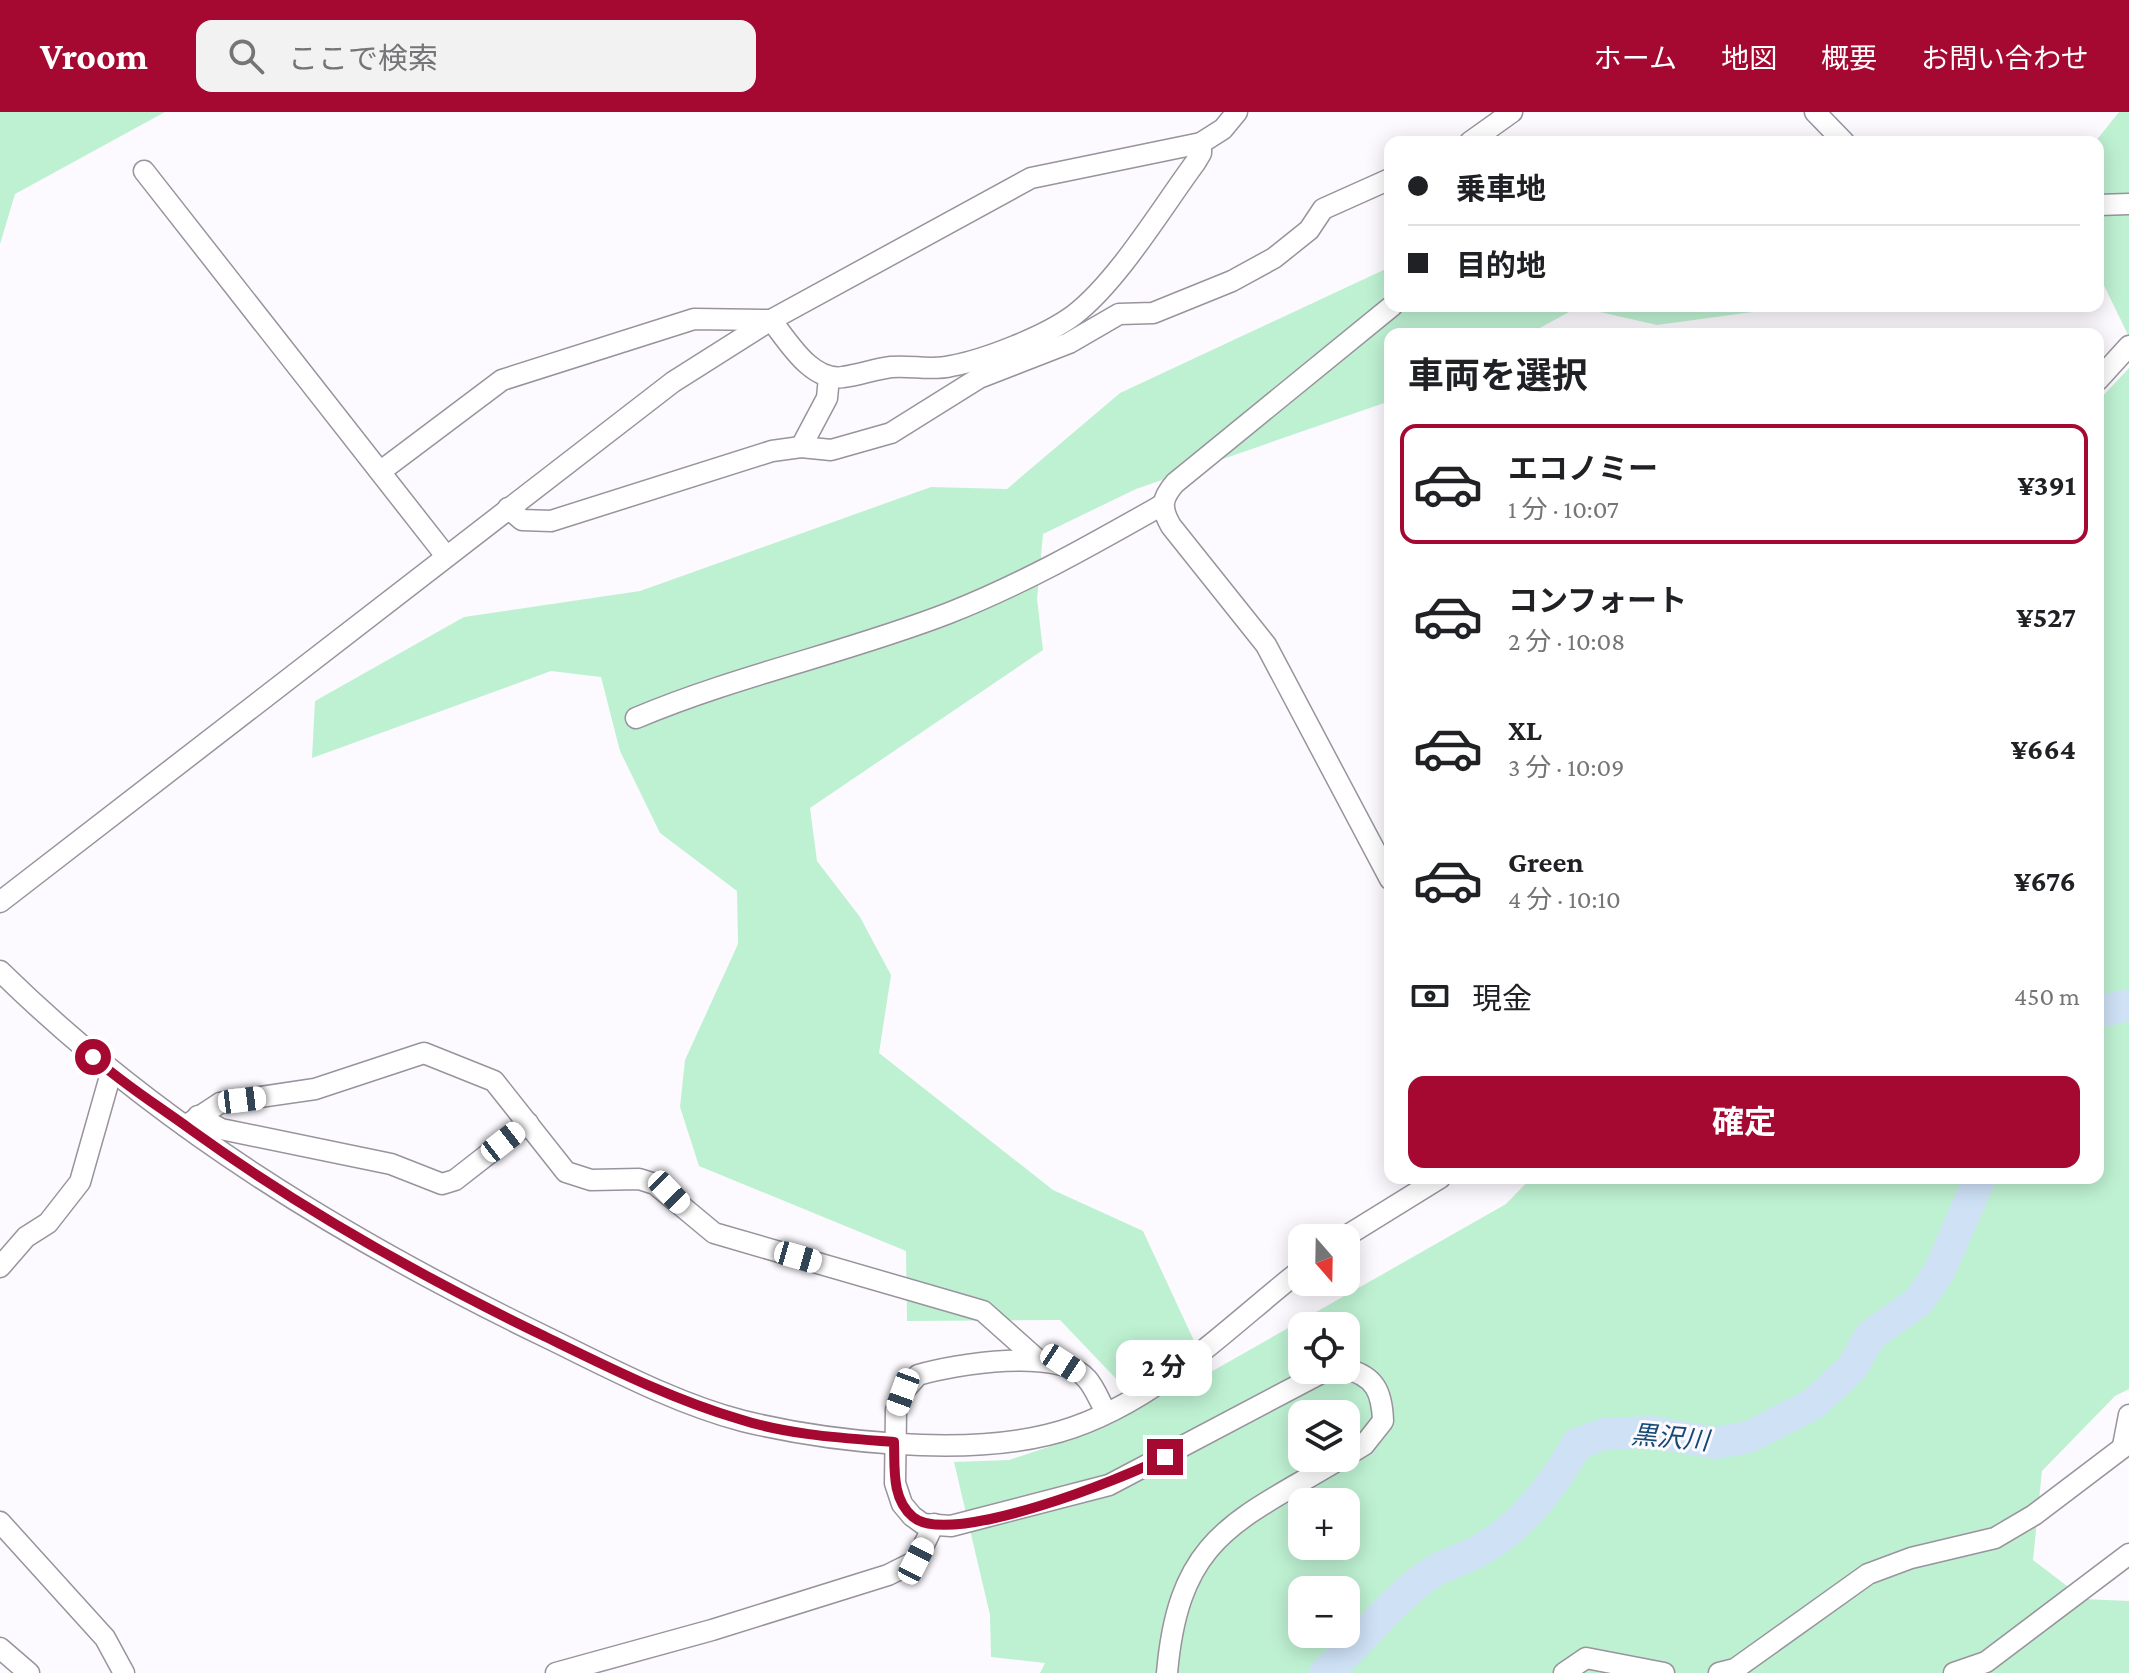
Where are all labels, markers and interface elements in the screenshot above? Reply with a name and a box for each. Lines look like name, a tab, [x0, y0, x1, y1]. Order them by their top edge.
search box	[196, 20, 756, 92]
icon: search	[224, 34, 268, 78]
text: Vroom	[40, 35, 148, 77]
text: ここで検索	[288, 42, 438, 75]
text: ホーム	[1594, 43, 1677, 74]
text: 地図	[1721, 43, 1777, 74]
text: 概要	[1821, 43, 1877, 74]
text: お問い合わせ	[1921, 43, 2089, 74]
text: 乗車地	[1456, 172, 1546, 205]
text: 目的地	[1456, 249, 1546, 282]
text: 車両を選択	[1408, 356, 1588, 396]
icon: car	[1412, 448, 1484, 520]
text: エコノミー	[1508, 452, 1658, 485]
text: ¥391	[2017, 468, 2076, 501]
text: 1 分 · 10:07	[1508, 495, 1619, 524]
icon: car	[1412, 580, 1484, 652]
text: コンフォート	[1508, 584, 1687, 617]
text: ¥527	[2016, 600, 2076, 633]
text: 2 分 · 10:08	[1508, 627, 1625, 656]
icon: car	[1412, 712, 1484, 784]
text: XL	[1508, 713, 1542, 746]
text: ¥664	[2011, 732, 2076, 765]
text: 3 分 · 10:09	[1508, 753, 1624, 782]
icon: car	[1412, 844, 1484, 916]
text: Green	[1508, 845, 1584, 878]
text: ¥676	[2014, 864, 2076, 897]
text: 4 分 · 10:10	[1508, 885, 1621, 914]
icon: cash	[1408, 974, 1452, 1018]
text: 現金	[1472, 982, 1532, 1015]
text: 450 m	[2014, 982, 2080, 1011]
route start	[75, 1039, 111, 1075]
button: 確定	[1408, 1076, 2080, 1168]
car	[217, 1085, 267, 1115]
car	[477, 1118, 529, 1166]
car	[644, 1166, 694, 1218]
north arrow	[1288, 1224, 1360, 1296]
map controls	[1288, 1224, 1360, 1648]
car	[772, 1239, 824, 1275]
button: locate	[1288, 1312, 1360, 1384]
car	[1036, 1340, 1090, 1386]
callout: 2 分	[1117, 1341, 1213, 1397]
text: 2 分	[1142, 1353, 1186, 1382]
car	[884, 1365, 922, 1419]
button: layers	[1288, 1400, 1360, 1472]
water label: 黒沢川	[1630, 1420, 1713, 1456]
route end	[1147, 1439, 1183, 1475]
button: +	[1288, 1488, 1360, 1560]
car	[894, 1534, 938, 1588]
button: −	[1288, 1576, 1360, 1648]

